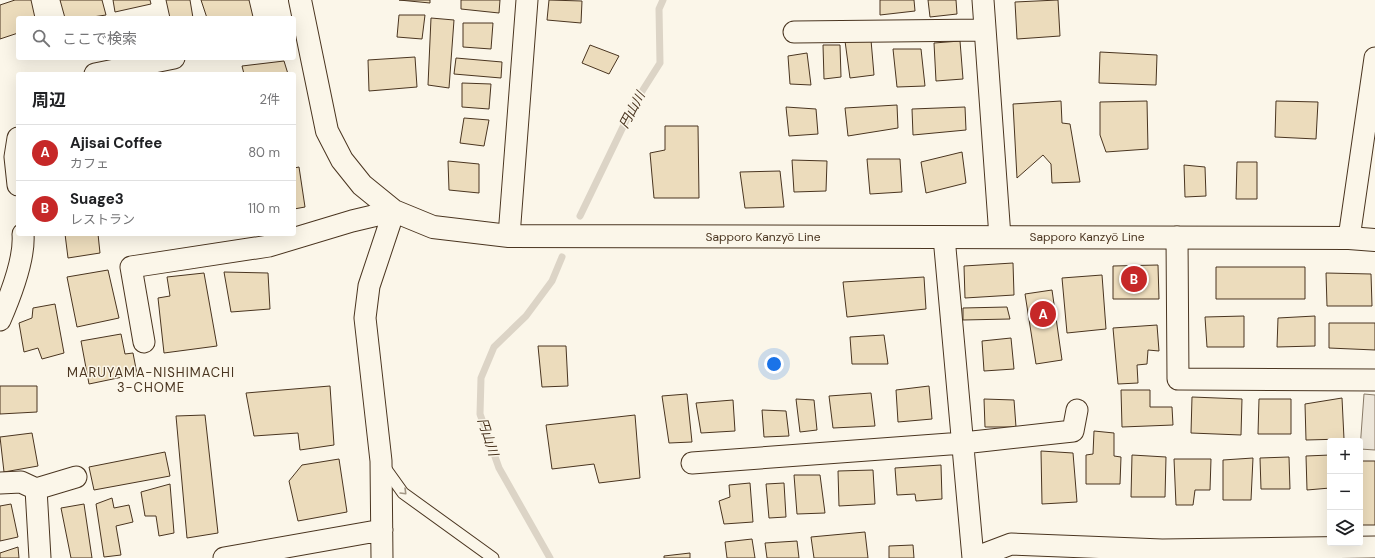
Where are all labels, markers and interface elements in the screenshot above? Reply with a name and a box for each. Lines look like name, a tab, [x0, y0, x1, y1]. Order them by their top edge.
search box	[16, 16, 296, 60]
icon: search	[30, 27, 52, 49]
text: ここで検索	[62, 29, 137, 49]
water label: 円山川	[615, 87, 650, 131]
text: 周辺	[32, 89, 66, 111]
text: 2件	[260, 91, 280, 108]
text: Ajisai Coffee	[70, 133, 162, 153]
text: A	[40, 144, 50, 161]
text: 80 m	[248, 144, 280, 161]
text: カフェ	[70, 155, 109, 172]
text: Suage3	[70, 189, 124, 209]
text: B	[41, 200, 49, 217]
text: 110 m	[248, 200, 280, 217]
text: レストラン	[70, 211, 135, 228]
street label: Sapporo Kanzyō Line	[705, 229, 821, 245]
street label: Sapporo Kanzyō Line	[1029, 229, 1145, 245]
pin: B	[1121, 264, 1147, 294]
pin: A	[1030, 299, 1056, 329]
your location	[764, 354, 784, 374]
district label: MARUYAMA-NISHIMACHI 3-CHOME	[67, 364, 235, 396]
water label: 円山川	[474, 416, 503, 460]
map controls	[1327, 438, 1363, 546]
button: +	[1327, 438, 1363, 474]
button: −	[1327, 474, 1363, 510]
one-way arrow	[399, 487, 407, 495]
button: layers	[1327, 510, 1363, 546]

